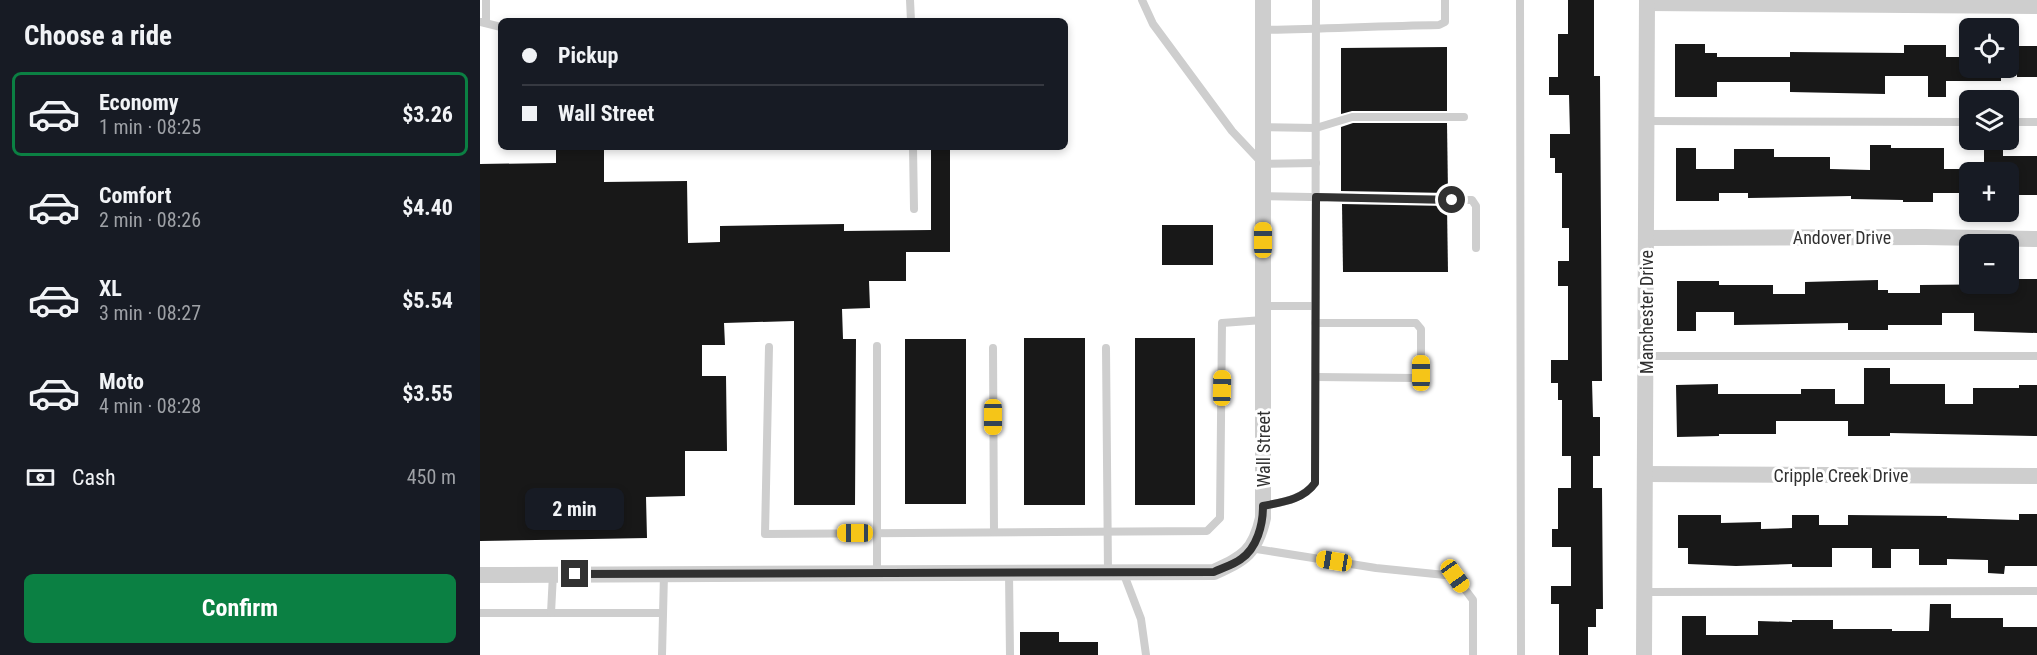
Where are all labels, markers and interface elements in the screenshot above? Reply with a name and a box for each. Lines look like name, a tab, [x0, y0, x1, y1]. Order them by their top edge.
map controls	[1959, 18, 2019, 294]
button: locate	[1959, 18, 2019, 78]
text: Choose a ride	[24, 20, 172, 52]
text: Pickup	[558, 43, 618, 68]
icon: car	[27, 87, 81, 141]
text: Economy	[99, 90, 179, 115]
button: layers	[1959, 90, 2019, 150]
text: Wall Street	[558, 101, 654, 126]
text: $3.26	[402, 102, 453, 127]
text: 1 min · 08:25	[99, 115, 201, 139]
button: +	[1959, 162, 2019, 222]
icon: car	[27, 180, 81, 234]
text: Comfort	[99, 183, 172, 208]
route start	[1438, 186, 1465, 213]
text: $4.40	[402, 195, 453, 220]
text: 2 min · 08:26	[99, 208, 201, 232]
car	[1254, 222, 1272, 258]
street label: Andover Drive	[1793, 227, 1891, 248]
button: −	[1959, 234, 2019, 294]
street label: Manchester Drive	[1636, 250, 1657, 374]
icon: car	[27, 273, 81, 327]
text: XL	[99, 276, 122, 301]
text: $5.54	[402, 288, 453, 313]
text: 3 min · 08:27	[99, 301, 201, 325]
car	[1412, 355, 1430, 391]
icon: car	[27, 366, 81, 420]
text: Moto	[99, 369, 144, 394]
car	[1213, 370, 1231, 406]
text: $3.55	[402, 381, 453, 406]
text: 4 min · 08:28	[99, 394, 201, 418]
car	[984, 399, 1002, 435]
street label: Wall Street	[1253, 411, 1274, 487]
icon: cash	[24, 461, 57, 494]
text: Cash	[72, 465, 116, 490]
text: 450 m	[407, 465, 456, 489]
street label: Cripple Creek Drive	[1774, 465, 1908, 486]
callout: 2 min	[526, 487, 624, 529]
text: 2 min	[552, 497, 597, 521]
car	[837, 524, 873, 542]
car	[1315, 549, 1353, 573]
car	[1437, 556, 1473, 596]
route end	[561, 560, 588, 587]
button: Confirm	[24, 574, 456, 643]

